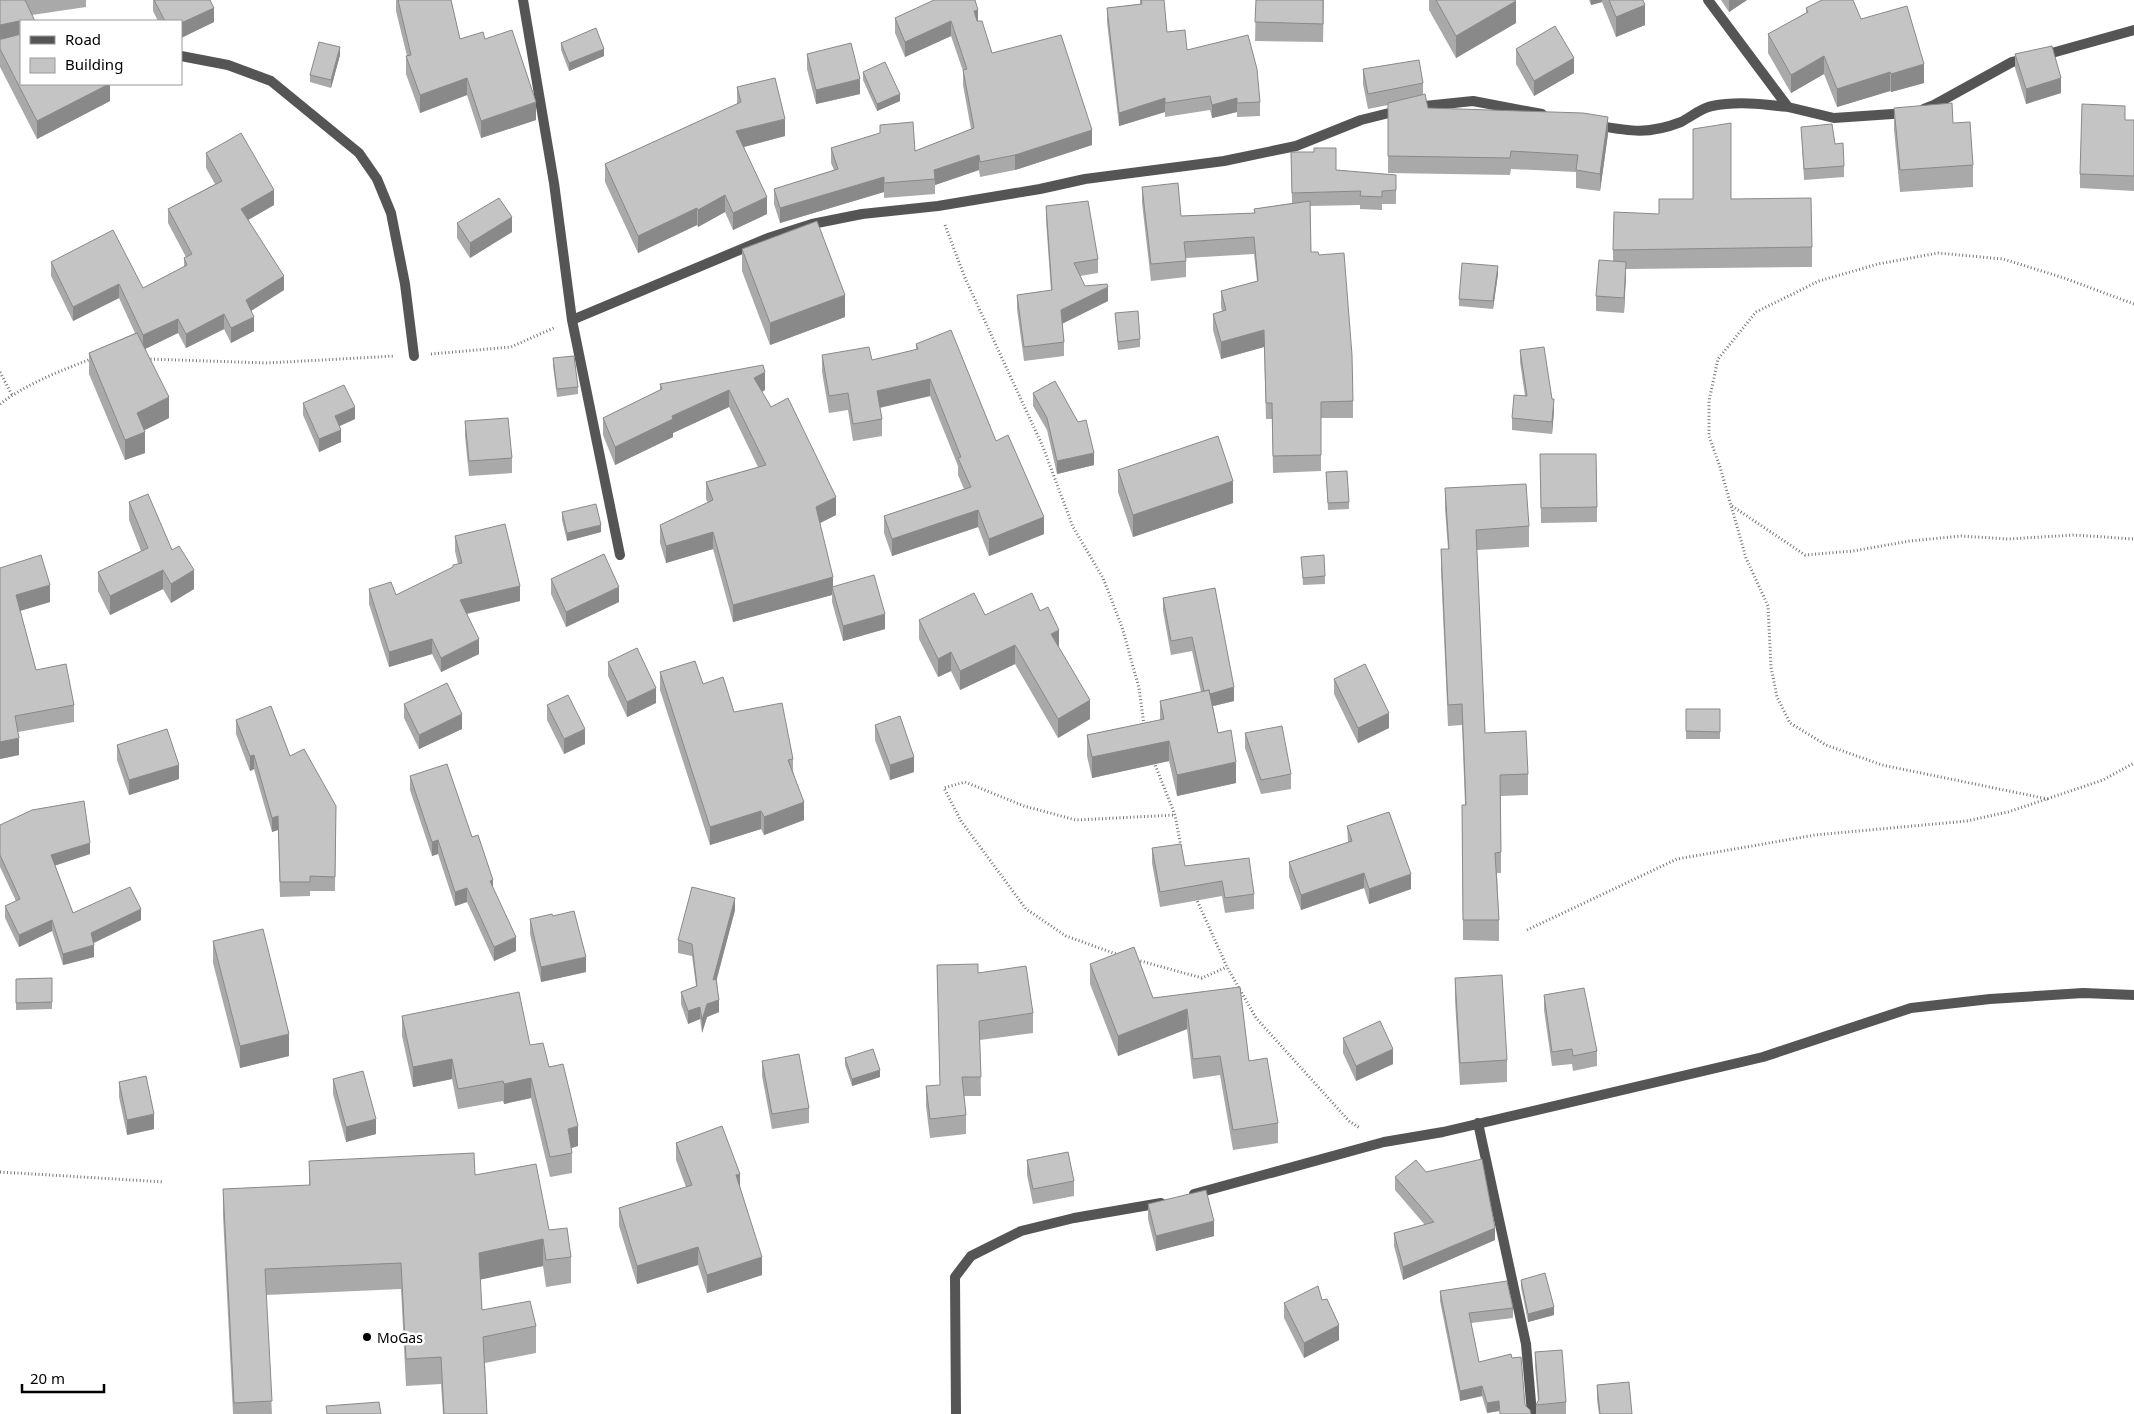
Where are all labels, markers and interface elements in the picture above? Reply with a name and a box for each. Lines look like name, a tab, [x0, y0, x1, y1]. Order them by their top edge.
legend	[20, 20, 182, 85]
text: Road	[65, 29, 101, 49]
text: Building	[65, 54, 123, 74]
place label: MoGas	[377, 1328, 423, 1347]
marker: MoGas	[361, 1331, 373, 1343]
scale bar	[22, 1362, 105, 1394]
text: 20 m	[30, 1368, 65, 1388]

